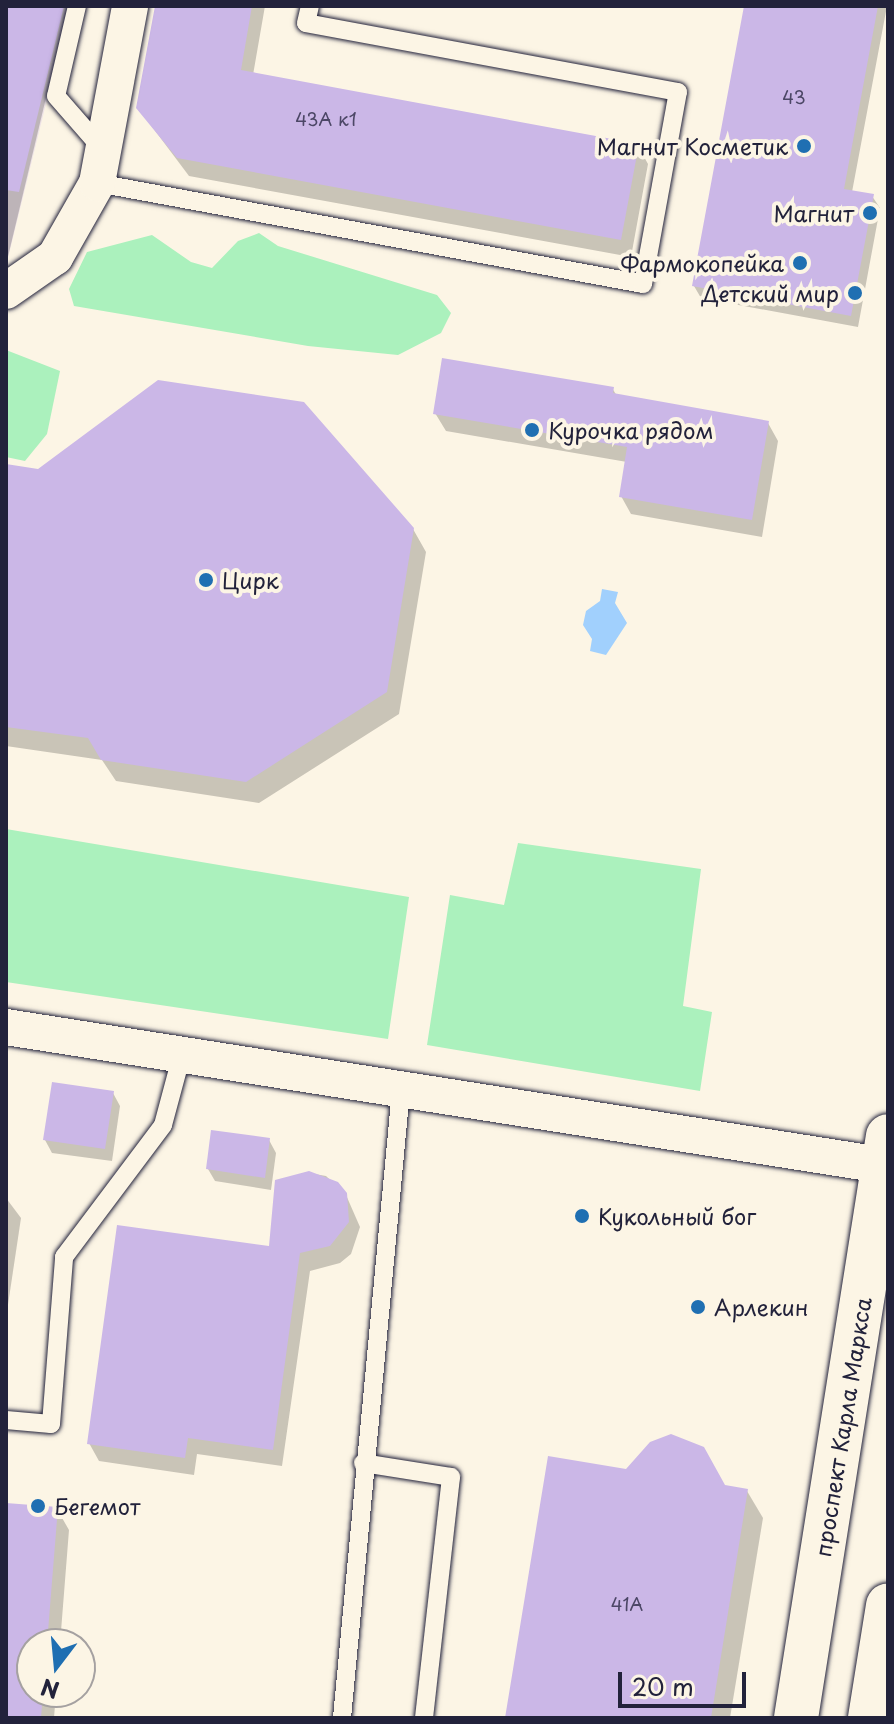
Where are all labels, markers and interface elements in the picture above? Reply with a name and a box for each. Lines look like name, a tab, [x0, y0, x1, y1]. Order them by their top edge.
house number: 43	[782, 86, 806, 108]
house number: 43А к1	[295, 108, 357, 130]
place label: Магнит Косметик	[597, 133, 788, 159]
marker: Магнит Косметик	[795, 137, 813, 155]
place label: Магнит	[774, 200, 854, 226]
marker: Магнит	[861, 204, 879, 222]
place label: Фармокопейка	[621, 250, 784, 276]
marker: Фармокопейка	[791, 254, 809, 272]
place label: Детский мир	[701, 280, 839, 306]
marker: Детский мир	[846, 284, 864, 302]
place label: Курочка рядом	[548, 417, 715, 443]
marker: Курочка рядом	[523, 421, 541, 439]
place label: Цирк	[222, 567, 279, 593]
marker: Цирк	[197, 571, 215, 589]
place label: Кукольный бог	[598, 1203, 756, 1229]
marker: Кукольный бог	[573, 1207, 591, 1225]
place label: Арлекин	[714, 1294, 808, 1320]
street label: проспект Карла Маркса	[808, 1294, 876, 1560]
marker: Арлекин	[689, 1298, 707, 1316]
place label: Бегемот	[54, 1493, 141, 1519]
marker: Бегемот	[29, 1497, 47, 1515]
house number: 41А	[611, 1593, 643, 1615]
north arrow	[16, 1628, 96, 1708]
scale bar	[622, 1656, 750, 1706]
text: 20 m	[632, 1668, 694, 1704]
text: N	[37, 1671, 63, 1708]

